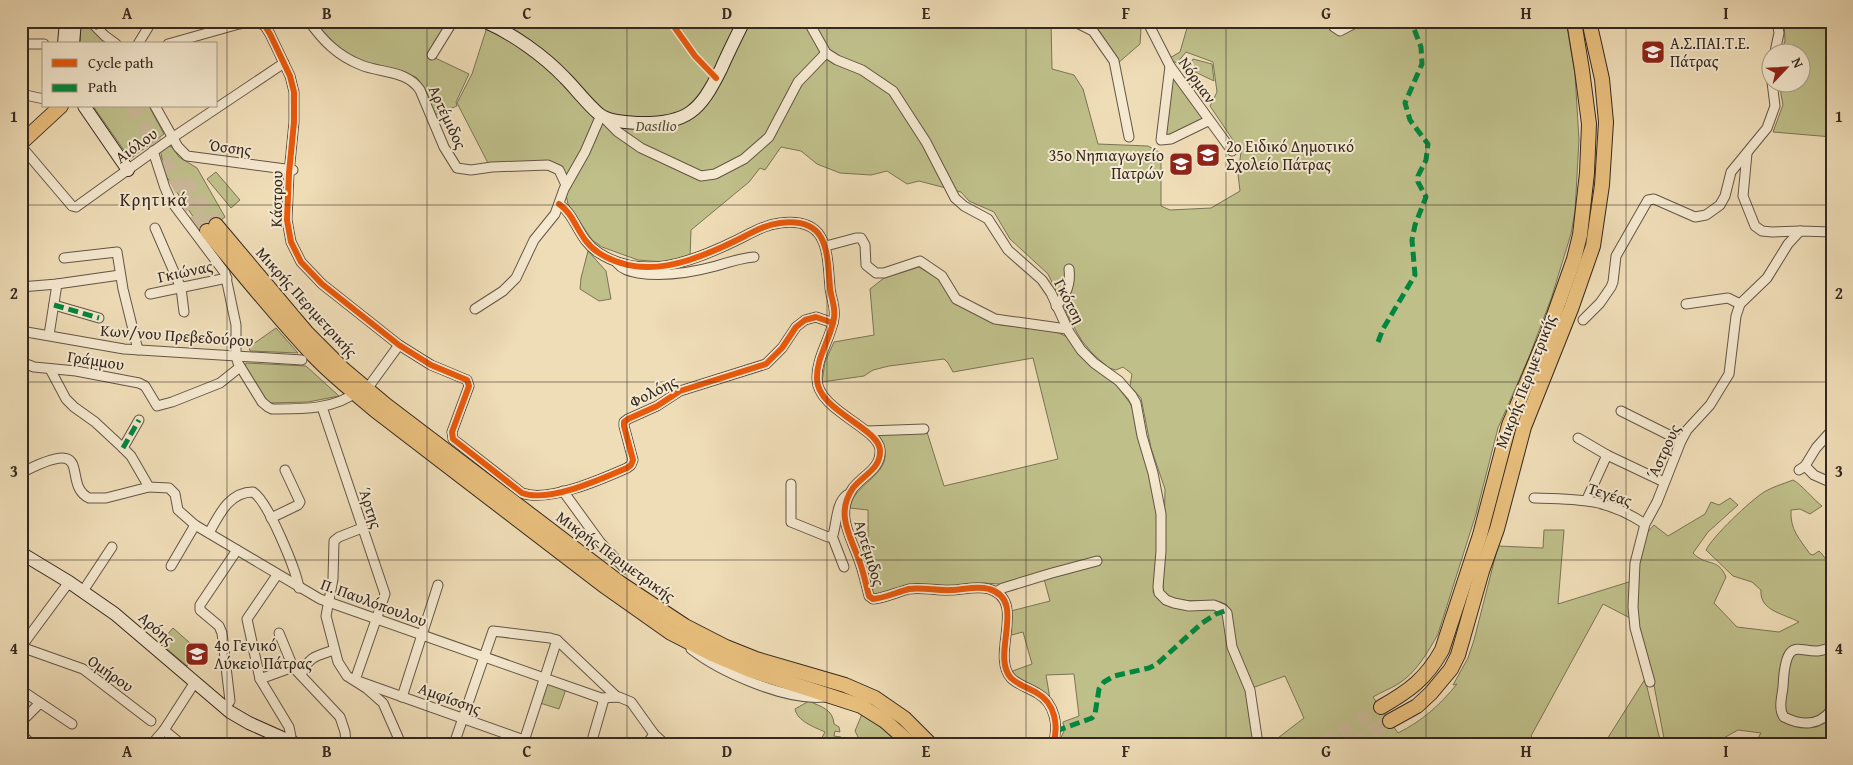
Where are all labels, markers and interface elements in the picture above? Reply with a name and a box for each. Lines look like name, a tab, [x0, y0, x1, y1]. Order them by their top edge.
text: A	[122, 1, 133, 25]
text: B	[322, 1, 332, 25]
text: C	[522, 1, 532, 25]
text: D	[722, 1, 732, 25]
text: E	[922, 1, 931, 25]
text: F	[1122, 1, 1130, 25]
text: G	[1321, 1, 1331, 25]
text: H	[1520, 1, 1532, 25]
text: I	[1723, 1, 1729, 25]
place label: Α.Σ.ΠΑΙ.Τ.Ε. Πάτρας	[1670, 31, 1750, 73]
school or university icon: Α.Σ.ΠΑΙ.Τ.Ε. Πάτρας	[1640, 39, 1666, 65]
legend	[42, 42, 218, 108]
north arrow	[1760, 42, 1810, 92]
text: Cycle path	[88, 52, 154, 73]
street label: Νόρμαν	[1173, 52, 1223, 108]
text: N	[1787, 54, 1809, 72]
text: Path	[88, 76, 117, 97]
street label: Αρτέμιδος	[423, 81, 473, 153]
text: 1	[10, 104, 18, 128]
text: 1	[1835, 104, 1843, 128]
park label: Dasilio	[634, 113, 677, 137]
street label: Αιόλου	[110, 121, 162, 169]
street label: Όσσης	[207, 132, 253, 162]
place label: 2ο Ειδικό Δημοτικό Σχολείο Πάτρας	[1226, 134, 1354, 176]
school or university icon: 2ο Ειδικό Δημοτικό Σχολείο Πάτρας	[1195, 142, 1221, 168]
place label: 35ο Νηπιαγωγείο Πατρών	[1049, 143, 1164, 185]
school or university icon: 35ο Νηπιαγωγείο Πατρών	[1168, 151, 1194, 177]
street label: Κάστρου	[264, 170, 288, 228]
district label: Κρητικά	[120, 186, 188, 213]
street label: Μικρής Περιμετρικής	[251, 241, 364, 363]
street label: Γκιώνας	[155, 253, 215, 289]
street label: Γκότση	[1049, 274, 1091, 328]
text: 2	[10, 281, 18, 305]
text: 2	[1835, 281, 1843, 305]
street label: Μικρής Περιμετρικής	[1488, 310, 1562, 452]
street label: Κων/νου Πρεβεδούρου	[100, 318, 254, 352]
street label: Γράμμου	[66, 344, 126, 376]
street label: Φολόης	[625, 369, 681, 413]
street label: Άστρους	[1640, 420, 1686, 482]
text: 3	[10, 459, 18, 483]
text: 3	[1835, 459, 1843, 483]
street label: Τεγέας	[1585, 476, 1635, 512]
street label: Άρτης	[353, 484, 389, 532]
street label: Μικρής Περιμετρικής	[552, 505, 681, 608]
street label: Αρτέμιδος	[849, 517, 891, 589]
street label: Π. Παυλόπουλου	[317, 572, 431, 632]
street label: Αρόης	[134, 605, 181, 651]
place label: 4ο Γενικό Λύκειο Πάτρας	[214, 633, 312, 675]
text: 4	[10, 636, 18, 660]
text: 4	[1835, 636, 1843, 660]
school or university icon: 4ο Γενικό Λύκειο Πάτρας	[184, 641, 210, 667]
street label: Ομήρου	[83, 648, 139, 698]
street label: Αμφίσσης	[415, 676, 485, 720]
text: A	[122, 739, 133, 763]
text: B	[322, 739, 332, 763]
text: C	[522, 739, 532, 763]
text: D	[722, 739, 732, 763]
text: E	[922, 739, 931, 763]
text: F	[1122, 739, 1130, 763]
text: G	[1321, 739, 1331, 763]
text: H	[1520, 739, 1532, 763]
text: I	[1723, 739, 1729, 763]

